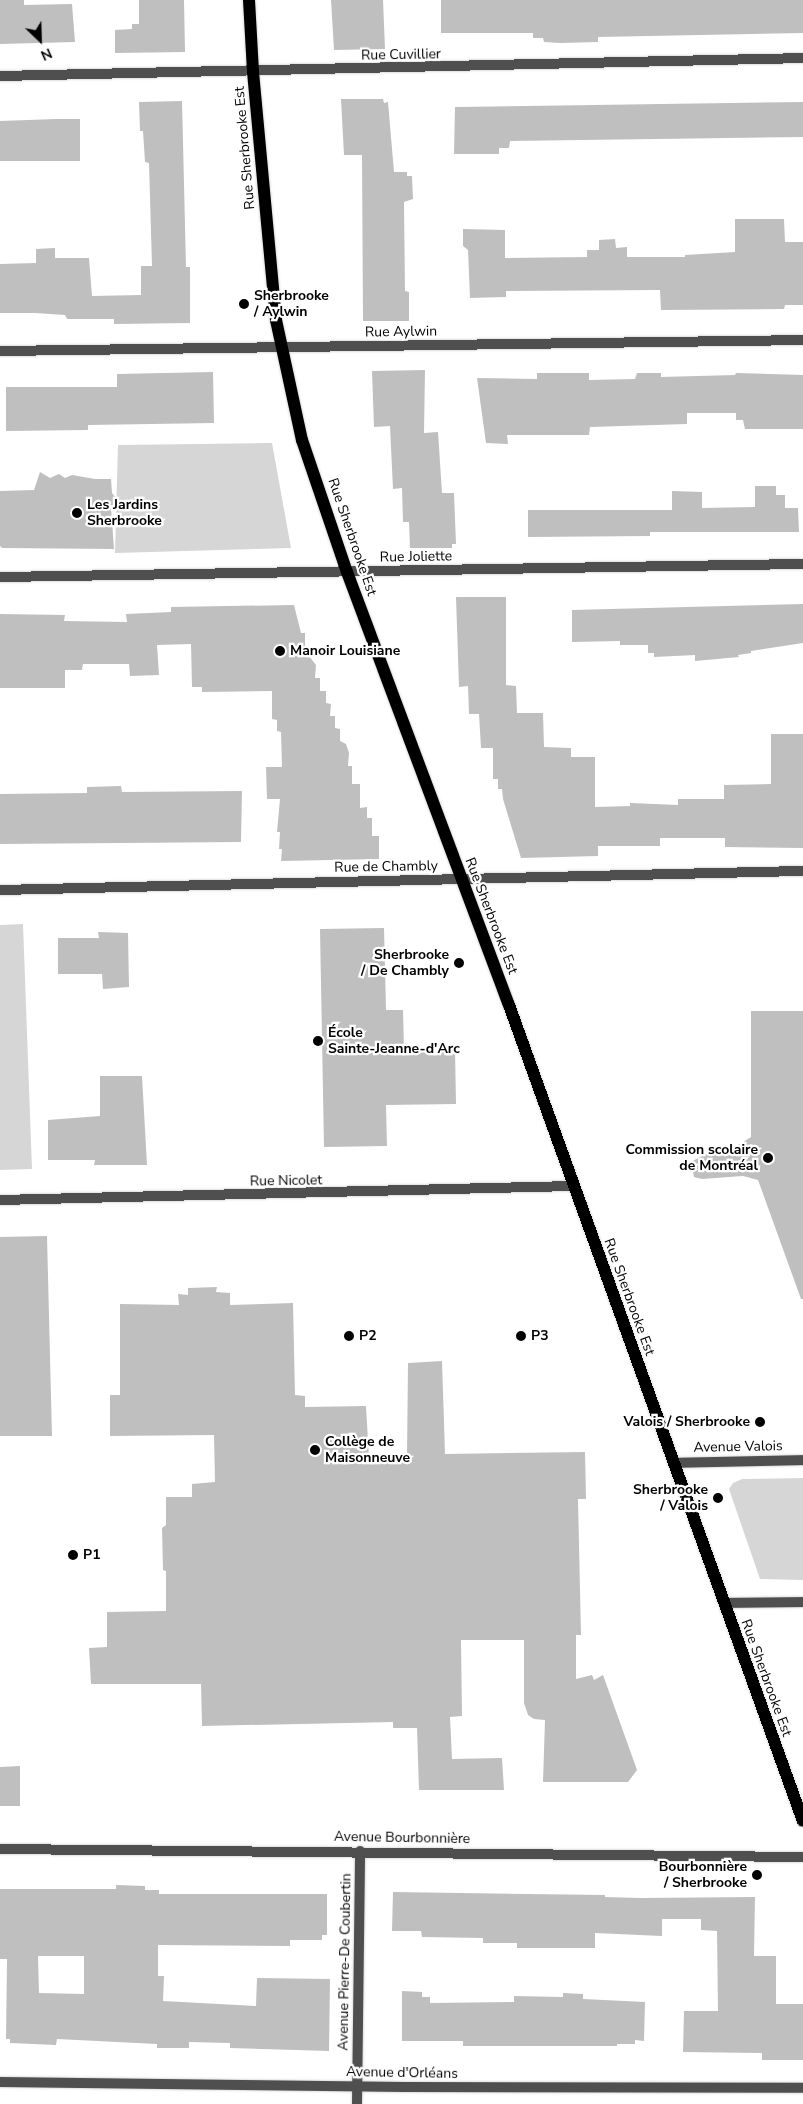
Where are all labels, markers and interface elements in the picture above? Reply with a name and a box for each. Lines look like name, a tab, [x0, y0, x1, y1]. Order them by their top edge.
north arrow	[15, 15, 65, 65]
text: N	[38, 43, 55, 65]
street label: Rue Cuvillier	[361, 46, 441, 64]
street label: Rue Sherbrooke Est	[231, 86, 259, 210]
place label: Sherbrooke / Aylwin	[254, 288, 329, 321]
marker: Sherbrooke / Aylwin	[238, 298, 250, 310]
street label: Rue Aylwin	[365, 323, 437, 341]
street label: Rue Sherbrooke Est	[324, 476, 380, 598]
place label: Les Jardins Sherbrooke	[87, 497, 162, 530]
marker: Les Jardins Sherbrooke	[71, 507, 83, 519]
street label: Rue Joliette	[380, 548, 452, 566]
place label: Manoir Louisiane	[290, 643, 400, 659]
marker: Manoir Louisiane	[274, 645, 286, 657]
street label: Rue Sherbrooke Est	[461, 855, 521, 977]
street label: Rue de Chambly	[334, 858, 438, 876]
place label: Sherbrooke / De Chambly	[361, 947, 449, 980]
marker: Sherbrooke / De Chambly	[453, 957, 465, 969]
place label: École Sainte-Jeanne-d'Arc	[328, 1025, 460, 1058]
marker: École Sainte-Jeanne-d'Arc	[312, 1035, 324, 1047]
place label: Commission scolaire de Montréal	[626, 1142, 758, 1174]
marker: Commission scolaire de Montréal	[762, 1152, 774, 1164]
street label: Rue Nicolet	[250, 1172, 322, 1190]
street label: Rue Sherbrooke Est	[600, 1236, 658, 1358]
place label: P2	[359, 1328, 377, 1344]
place label: P3	[531, 1328, 549, 1344]
marker: P2	[343, 1330, 355, 1342]
marker: P3	[515, 1330, 527, 1342]
place label: Valois / Sherbrooke	[623, 1414, 750, 1430]
marker: Valois / Sherbrooke	[754, 1416, 766, 1428]
place label: Collège de Maisonneuve	[325, 1434, 410, 1466]
street label: Avenue Valois	[693, 1438, 783, 1456]
marker: Collège de Maisonneuve	[309, 1444, 321, 1456]
place label: Sherbrooke / Valois	[633, 1482, 708, 1514]
marker: Sherbrooke / Valois	[712, 1492, 724, 1504]
place label: P1	[83, 1547, 101, 1563]
marker: P1	[67, 1549, 79, 1561]
street label: Rue Sherbrooke Est	[737, 1617, 795, 1739]
street label: Avenue Bourbonnière	[334, 1828, 470, 1848]
place label: Bourbonnière / Sherbrooke	[659, 1859, 747, 1891]
marker: Bourbonnière / Sherbrooke	[751, 1869, 763, 1881]
street label: Avenue Pierre-De Coubertin	[335, 1873, 355, 2051]
street label: Avenue d'Orléans	[346, 2064, 458, 2082]

